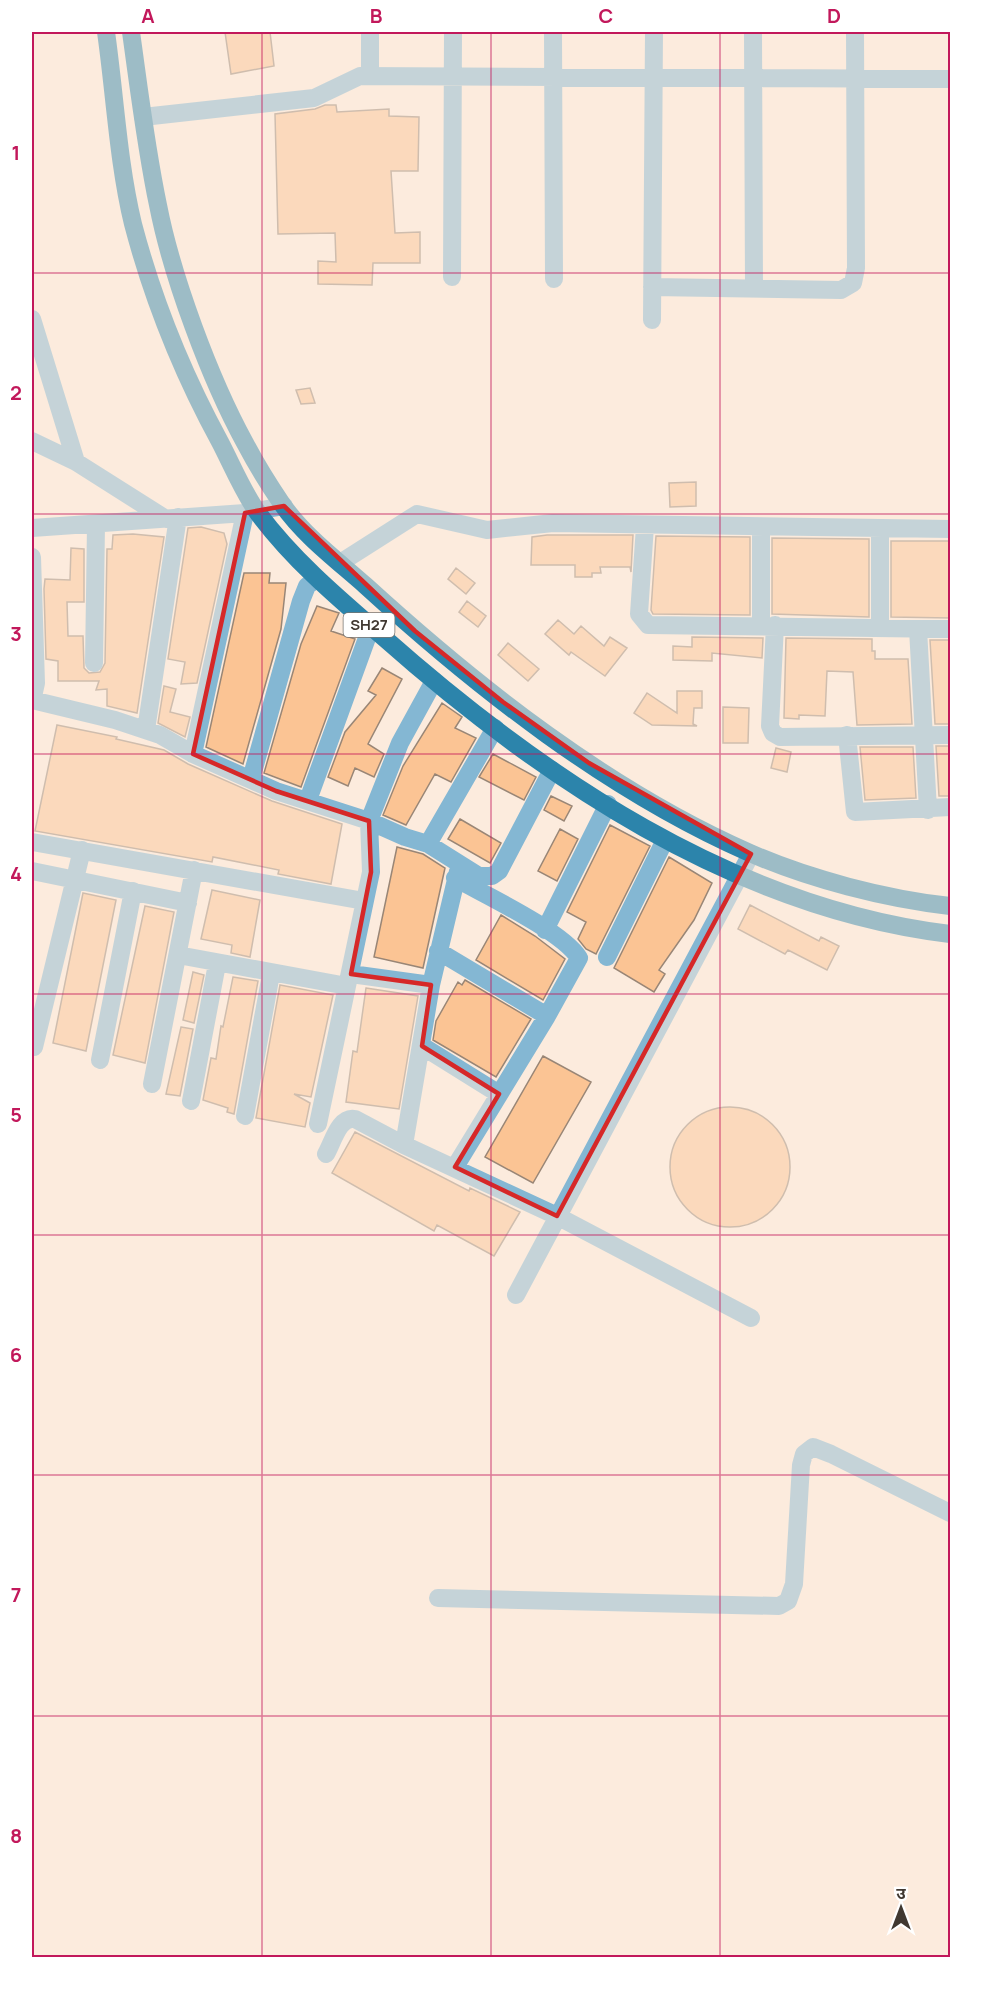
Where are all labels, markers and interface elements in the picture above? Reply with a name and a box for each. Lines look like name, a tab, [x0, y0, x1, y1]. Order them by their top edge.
text: A	[141, 2, 155, 29]
text: B	[370, 2, 383, 29]
text: C	[599, 2, 613, 29]
text: D	[827, 2, 841, 29]
text: 1	[12, 139, 20, 166]
text: 2	[10, 379, 22, 406]
road number: SH27	[344, 613, 394, 637]
text: 3	[10, 620, 22, 647]
text: 4	[10, 860, 22, 887]
text: 5	[10, 1101, 22, 1128]
text: 6	[10, 1341, 22, 1368]
text: 7	[11, 1581, 21, 1608]
text: 8	[10, 1822, 22, 1849]
north arrow	[871, 1878, 931, 1938]
text: उ	[896, 1882, 906, 1904]

